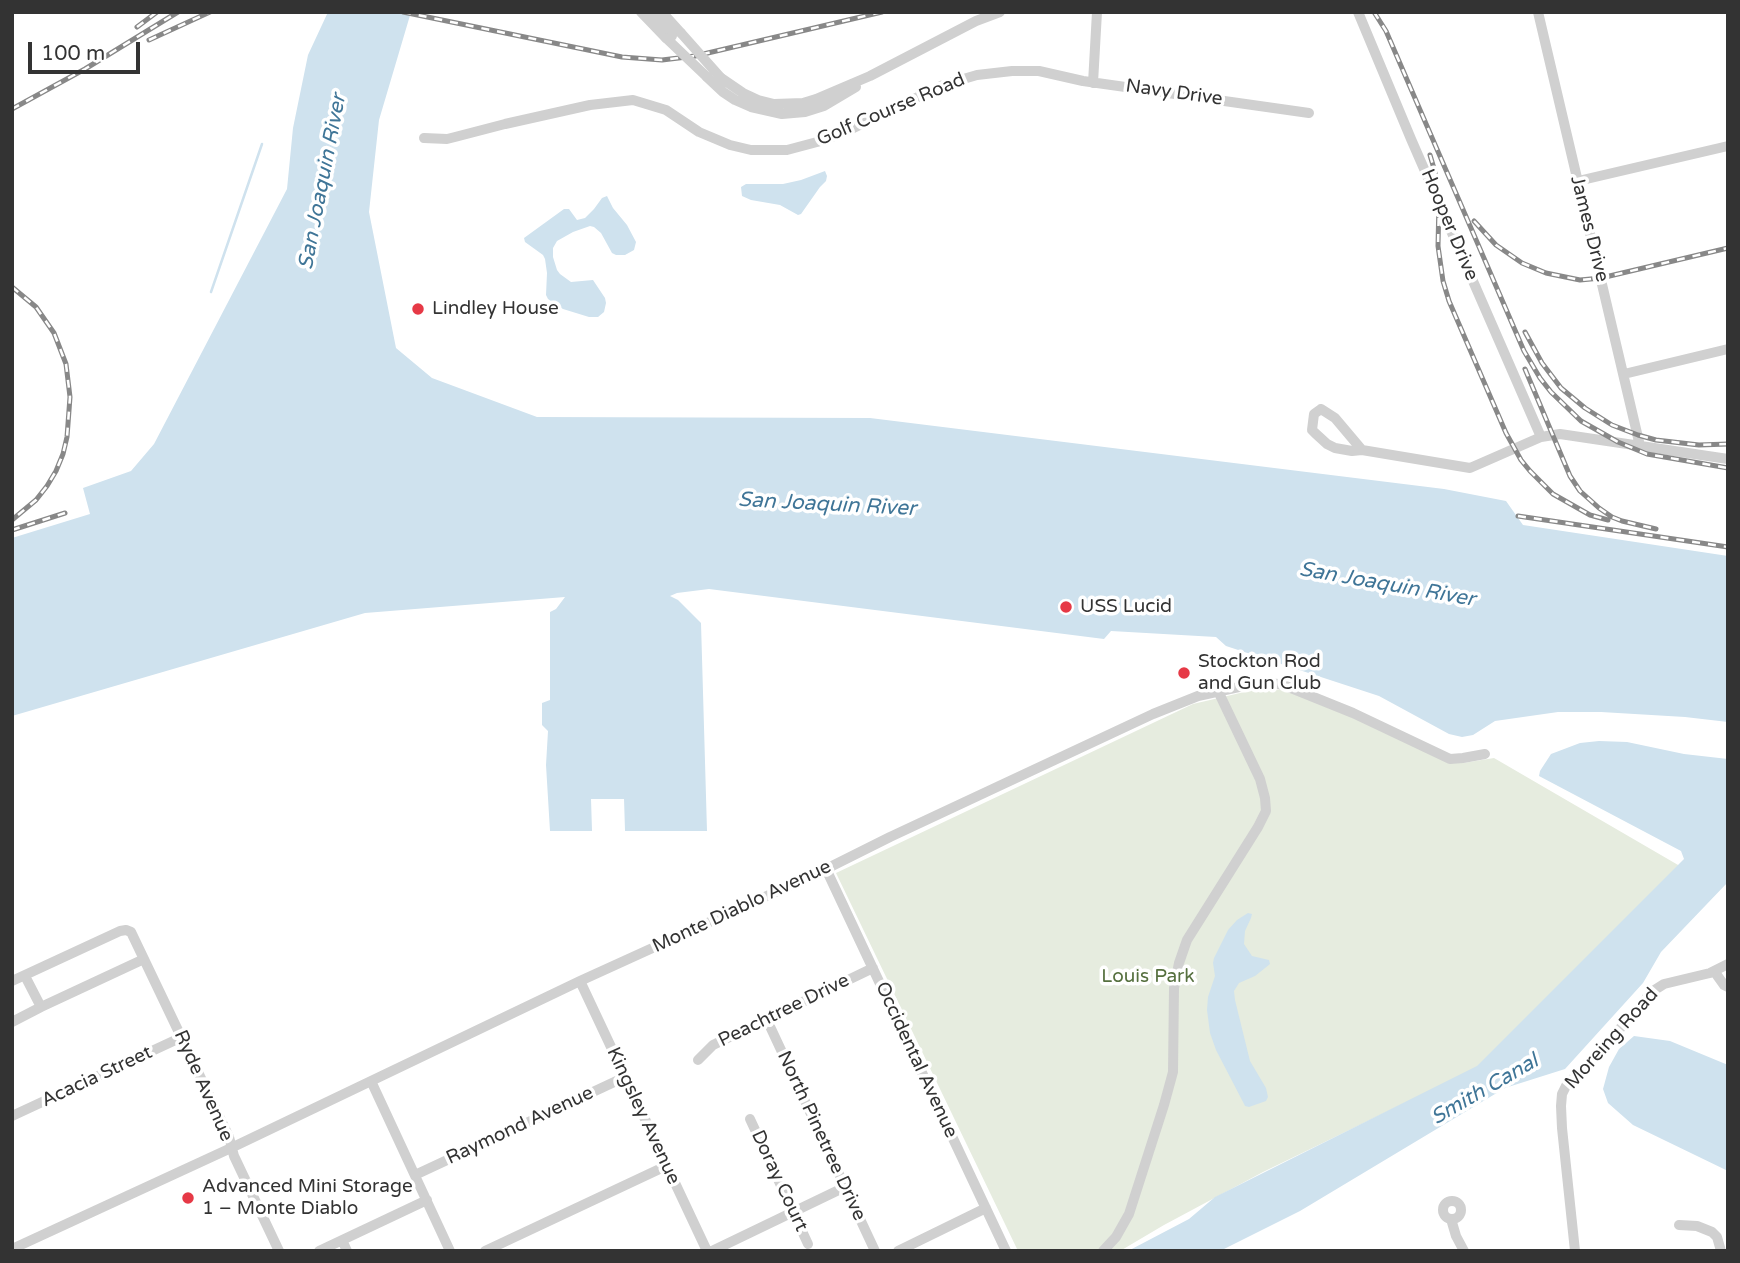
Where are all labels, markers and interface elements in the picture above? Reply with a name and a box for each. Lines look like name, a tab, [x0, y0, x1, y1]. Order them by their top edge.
scale bar	[32, 28, 144, 72]
text: 100 m	[41, 41, 105, 66]
street label: Golf Course Road	[813, 68, 969, 152]
street label: Navy Drive	[1124, 75, 1224, 111]
water label: San Joaquin River	[294, 92, 352, 272]
street label: Hooper Drive	[1415, 166, 1483, 284]
street label: James Drive	[1565, 174, 1613, 284]
place label: Lindley House	[432, 298, 559, 320]
marker: Lindley House	[410, 301, 426, 317]
water label: San Joaquin River	[737, 488, 917, 522]
water label: San Joaquin River	[1297, 557, 1477, 613]
place label: USS Lucid	[1080, 596, 1172, 618]
marker: USS Lucid	[1058, 599, 1074, 615]
place label: Stockton Rod and Gun Club	[1198, 651, 1321, 695]
marker: Stockton Rod and Gun Club	[1176, 665, 1192, 681]
street label: Monte Diablo Avenue	[649, 856, 835, 958]
park label: Louis Park	[1101, 966, 1195, 988]
street label: Peachtree Drive	[715, 969, 853, 1053]
street label: Occidental Avenue	[870, 978, 962, 1142]
street label: Moreing Road	[1561, 984, 1663, 1094]
street label: Ryde Avenue	[168, 1027, 238, 1145]
street label: Acacia Street	[38, 1041, 156, 1113]
street label: Kingsley Avenue	[601, 1044, 685, 1188]
street label: North Pinetree Drive	[772, 1047, 870, 1225]
water label: Smith Canal	[1427, 1049, 1543, 1131]
street label: Raymond Avenue	[443, 1082, 597, 1170]
street label: Doray Court	[746, 1127, 812, 1235]
place label: Advanced Mini Storage 1 – Monte Diablo	[202, 1176, 413, 1220]
marker: Advanced Mini Storage 1 – Monte Diablo	[180, 1190, 196, 1206]

